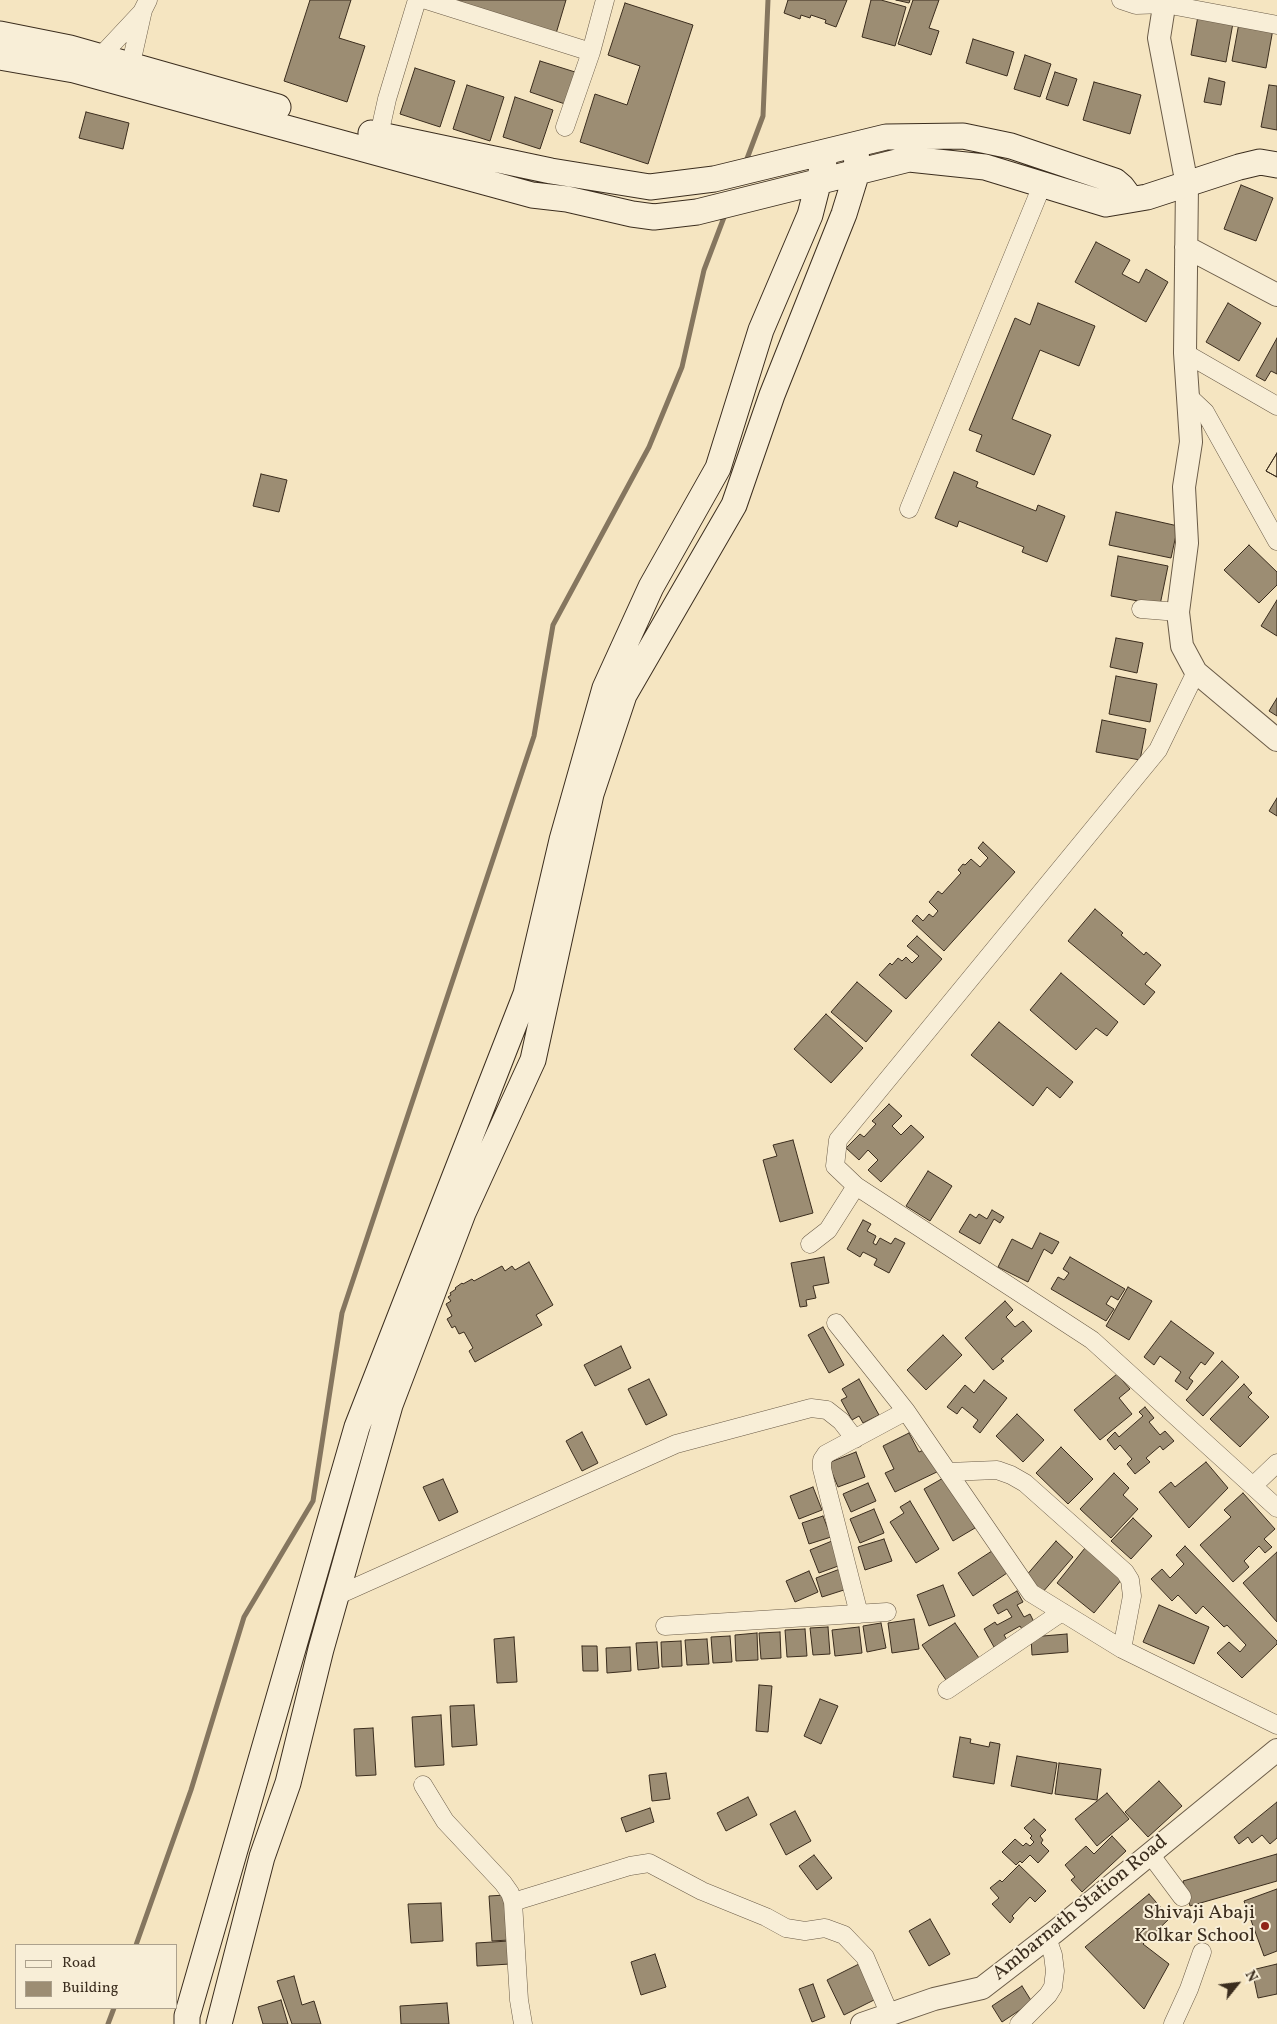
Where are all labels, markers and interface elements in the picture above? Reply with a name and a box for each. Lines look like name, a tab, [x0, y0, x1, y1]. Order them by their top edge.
street label: Ambarnath Station Road	[989, 1831, 1173, 1987]
place label: Shivaji Abaji Kolkar School	[1134, 1902, 1255, 1949]
marker: Shivaji Abaji Kolkar School	[1259, 1920, 1271, 1932]
legend	[15, 1944, 178, 2009]
text: Road	[62, 1953, 96, 1974]
north arrow	[1212, 1959, 1262, 2009]
text: N	[1240, 1967, 1261, 1986]
text: Building	[62, 1978, 118, 1999]

